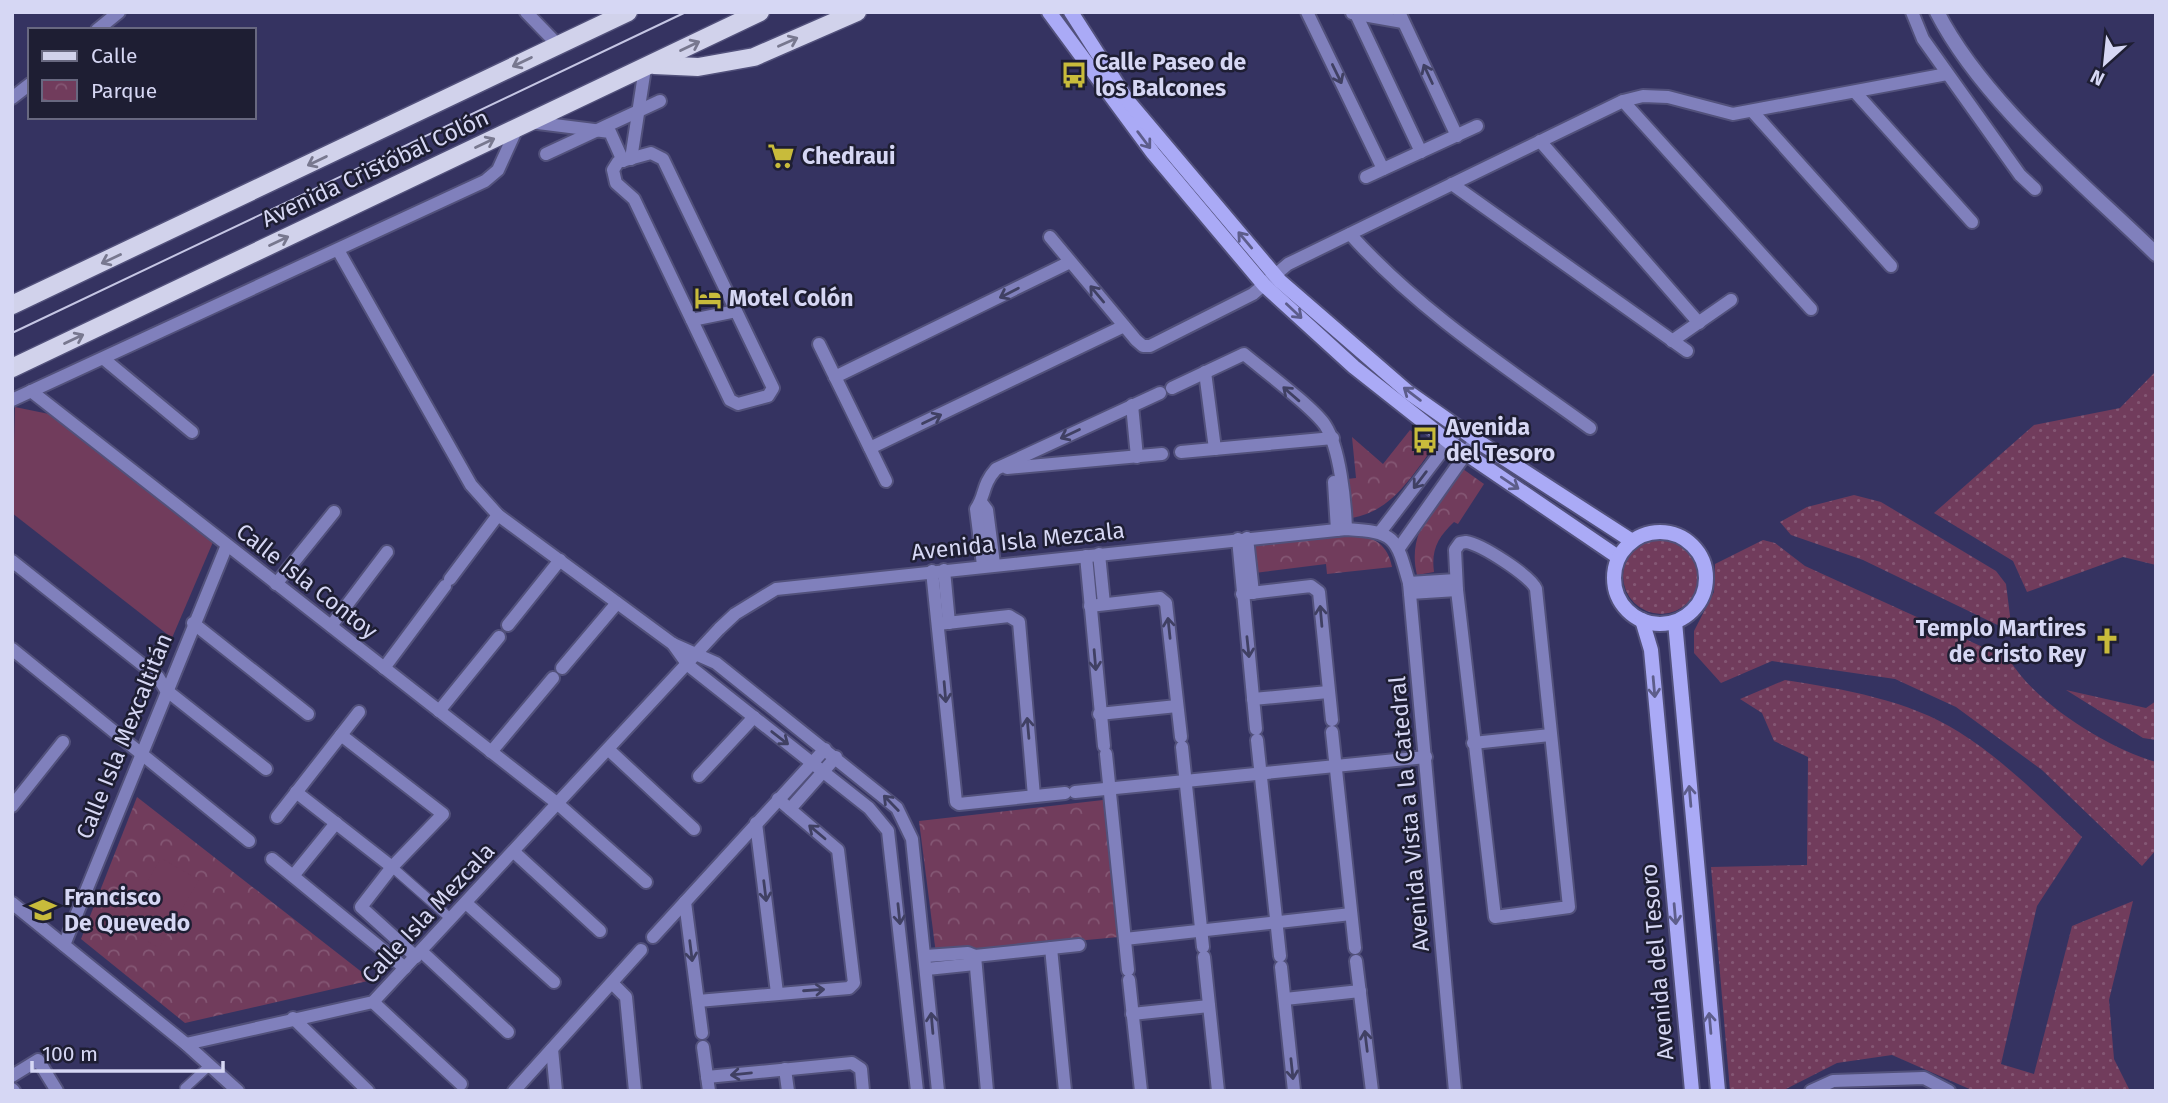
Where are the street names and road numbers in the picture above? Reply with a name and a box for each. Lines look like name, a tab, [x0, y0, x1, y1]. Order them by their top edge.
street label: Avenida Cristóbal Colón	[257, 103, 493, 233]
street label: Avenida Isla Mezcala	[910, 516, 1126, 566]
street label: Calle Isla Contoy	[231, 517, 384, 645]
street label: Calle Isla Mexcaltitán	[70, 629, 178, 843]
street label: Avenida Vista a la Catedral	[1383, 675, 1435, 953]
street label: Calle Isla Mezcala	[356, 837, 500, 989]
street label: Avenida del Tesoro	[1634, 862, 1680, 1062]

